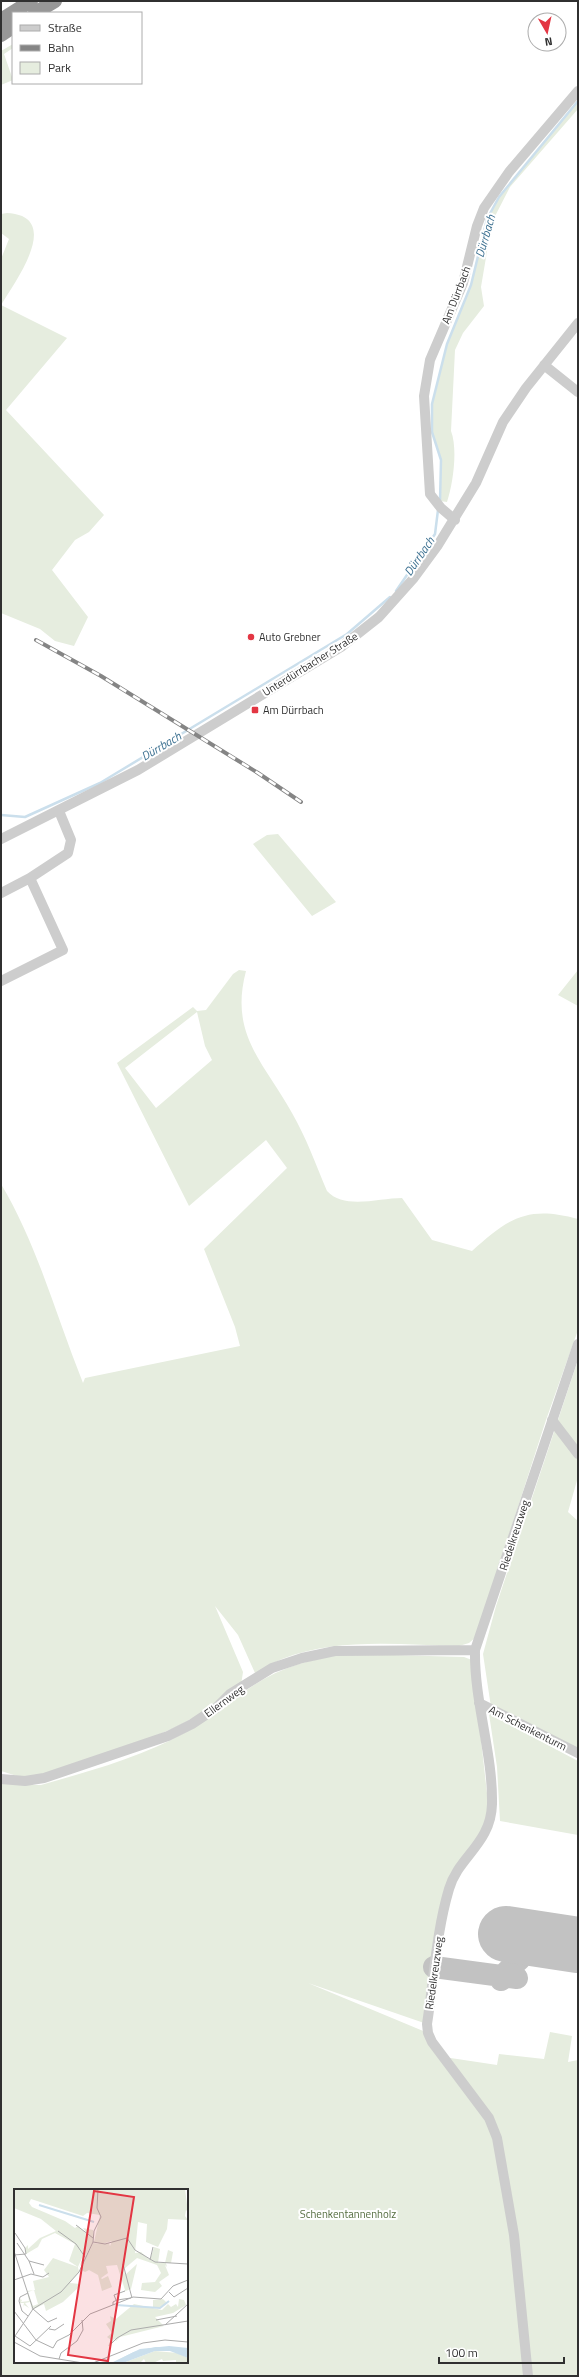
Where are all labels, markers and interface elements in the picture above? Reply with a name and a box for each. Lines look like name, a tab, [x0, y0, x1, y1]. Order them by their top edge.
legend	[12, 12, 142, 84]
north arrow	[527, 12, 567, 52]
text: Straße	[48, 18, 82, 37]
text: N	[544, 33, 554, 50]
text: Bahn	[48, 38, 74, 57]
text: Park	[48, 58, 71, 77]
water label: Dürrbach	[470, 211, 500, 260]
street label: Am Dürrbach	[438, 264, 474, 326]
water label: Dürrbach	[399, 532, 440, 579]
street label: Unterdürrbacher Straße	[259, 628, 361, 700]
place label: Auto Grebner	[259, 629, 321, 645]
marker: Auto Grebner	[246, 632, 256, 642]
place label: Am Dürrbach	[263, 702, 324, 718]
marker: Am Dürrbach	[250, 705, 260, 715]
water label: Dürrbach	[137, 726, 185, 765]
street label: Riedelkreuzweg	[495, 1497, 533, 1572]
street label: Ellernweg	[201, 1681, 248, 1721]
street label: Am Schenkenturm	[486, 1701, 570, 1755]
street label: Riedelkreuzweg	[421, 1935, 447, 2011]
inset map	[14, 2189, 188, 2363]
park label: Schenkentannenholz	[300, 2206, 396, 2222]
scale bar	[439, 2339, 564, 2365]
text: 100 m	[445, 2343, 478, 2362]

